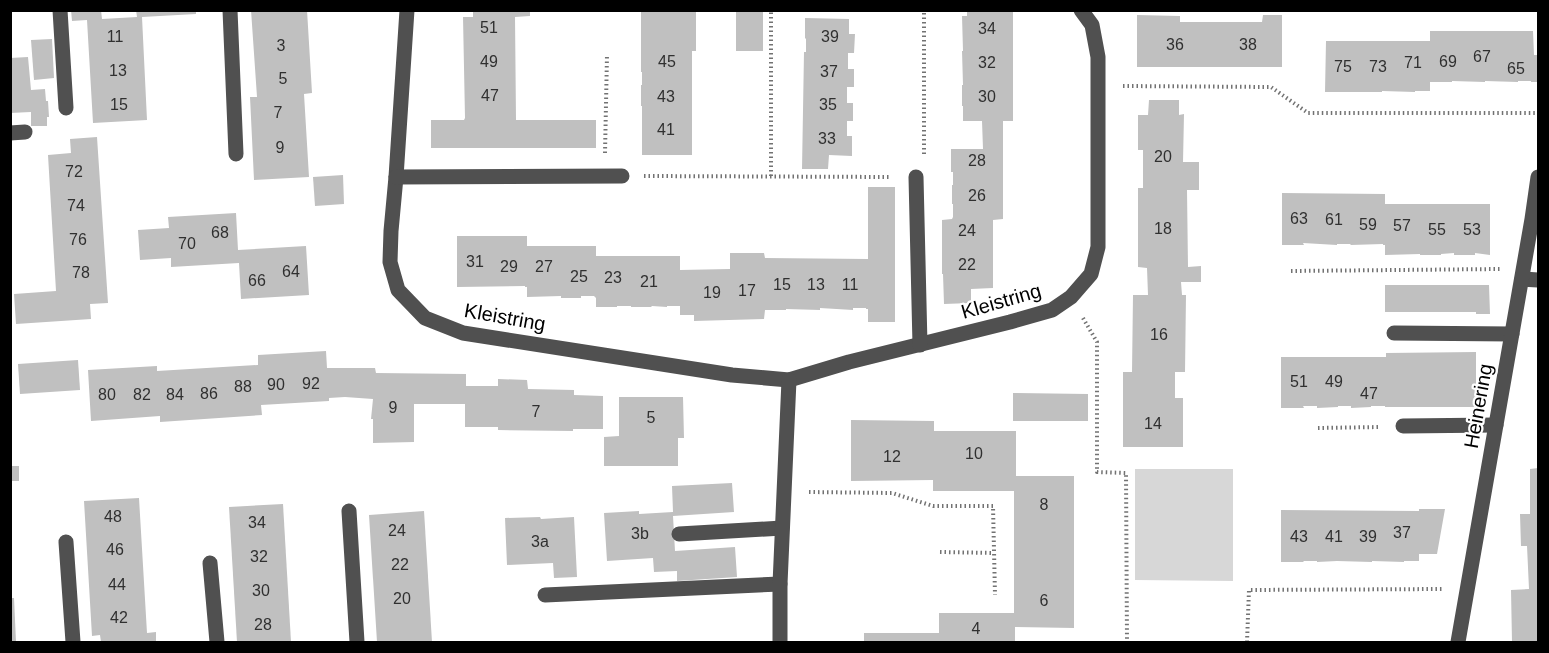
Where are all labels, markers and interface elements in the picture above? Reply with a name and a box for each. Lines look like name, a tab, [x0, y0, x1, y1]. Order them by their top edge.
house number: 51	[480, 19, 498, 36]
house number: 34	[978, 20, 996, 37]
house number: 11	[107, 28, 123, 45]
house number: 39	[821, 28, 839, 45]
house number: 36	[1166, 36, 1184, 53]
house number: 38	[1239, 36, 1257, 53]
house number: 3	[277, 37, 286, 54]
house number: 67	[1473, 48, 1491, 65]
house number: 49	[480, 53, 498, 70]
house number: 45	[658, 53, 676, 70]
house number: 69	[1439, 53, 1457, 70]
house number: 32	[978, 54, 996, 71]
house number: 71	[1404, 54, 1422, 71]
house number: 75	[1334, 58, 1352, 75]
house number: 73	[1369, 58, 1387, 75]
house number: 65	[1507, 60, 1525, 77]
house number: 13	[109, 62, 127, 79]
house number: 37	[820, 63, 838, 80]
house number: 5	[279, 70, 288, 87]
house number: 47	[481, 87, 499, 104]
house number: 43	[657, 88, 675, 105]
house number: 30	[978, 88, 996, 105]
house number: 15	[110, 96, 128, 113]
house number: 35	[819, 96, 837, 113]
house number: 7	[274, 104, 283, 121]
house number: 41	[657, 121, 675, 138]
house number: 33	[818, 130, 836, 147]
house number: 9	[276, 139, 285, 156]
house number: 20	[1154, 148, 1172, 165]
house number: 28	[968, 152, 986, 169]
house number: 72	[65, 163, 83, 180]
house number: 26	[968, 187, 986, 204]
house number: 74	[67, 197, 85, 214]
house number: 63	[1290, 210, 1308, 227]
house number: 61	[1325, 211, 1343, 228]
house number: 59	[1359, 216, 1377, 233]
house number: 57	[1393, 217, 1411, 234]
house number: 18	[1154, 220, 1172, 237]
house number: 55	[1428, 221, 1446, 238]
house number: 53	[1463, 221, 1481, 238]
house number: 24	[958, 222, 976, 239]
house number: 68	[211, 224, 229, 241]
house number: 76	[69, 231, 87, 248]
house number: 70	[178, 235, 196, 252]
house number: 31	[466, 253, 484, 270]
house number: 22	[958, 256, 976, 273]
house number: 29	[500, 258, 518, 275]
house number: 27	[535, 258, 553, 275]
house number: 64	[282, 263, 300, 280]
house number: 78	[72, 264, 90, 281]
house number: 25	[570, 268, 588, 285]
house number: 23	[604, 269, 622, 286]
house number: 66	[248, 272, 266, 289]
house number: 21	[640, 273, 658, 290]
house number: 15	[773, 276, 791, 293]
house number: 13	[807, 276, 825, 293]
house number: 11	[842, 276, 858, 293]
street label: Kleistring	[958, 279, 1044, 323]
house number: 17	[738, 282, 756, 299]
house number: 19	[703, 284, 721, 301]
street label: Kleistring	[463, 299, 547, 335]
house number: 16	[1150, 326, 1168, 343]
street label: Heinering	[1460, 362, 1496, 450]
house number: 51	[1290, 373, 1308, 390]
house number: 49	[1325, 373, 1343, 390]
house number: 92	[302, 375, 320, 392]
house number: 90	[267, 376, 285, 393]
house number: 88	[234, 378, 252, 395]
house number: 86	[200, 385, 218, 402]
house number: 47	[1360, 385, 1378, 402]
house number: 80	[98, 386, 116, 403]
house number: 82	[133, 386, 151, 403]
house number: 84	[166, 386, 184, 403]
house number: 9	[389, 399, 398, 416]
house number: 7	[532, 403, 541, 420]
house number: 5	[647, 409, 656, 426]
house number: 14	[1144, 415, 1162, 432]
house number: 10	[965, 445, 983, 462]
house number: 12	[883, 448, 901, 465]
house number: 8	[1040, 496, 1049, 513]
house number: 48	[104, 508, 122, 525]
house number: 34	[248, 514, 266, 531]
house number: 24	[388, 522, 406, 539]
house number: 37	[1393, 524, 1411, 541]
house number: 3b	[631, 525, 649, 542]
house number: 43	[1290, 528, 1308, 545]
house number: 41	[1325, 528, 1343, 545]
house number: 39	[1359, 528, 1377, 545]
house number: 3a	[531, 533, 549, 550]
house number: 46	[106, 541, 124, 558]
house number: 32	[250, 548, 268, 565]
house number: 22	[391, 556, 409, 573]
house number: 44	[108, 576, 126, 593]
house number: 30	[252, 582, 270, 599]
house number: 20	[393, 590, 411, 607]
house number: 6	[1040, 592, 1049, 609]
house number: 42	[110, 609, 128, 626]
house number: 28	[254, 616, 272, 633]
house number: 4	[972, 620, 981, 637]

